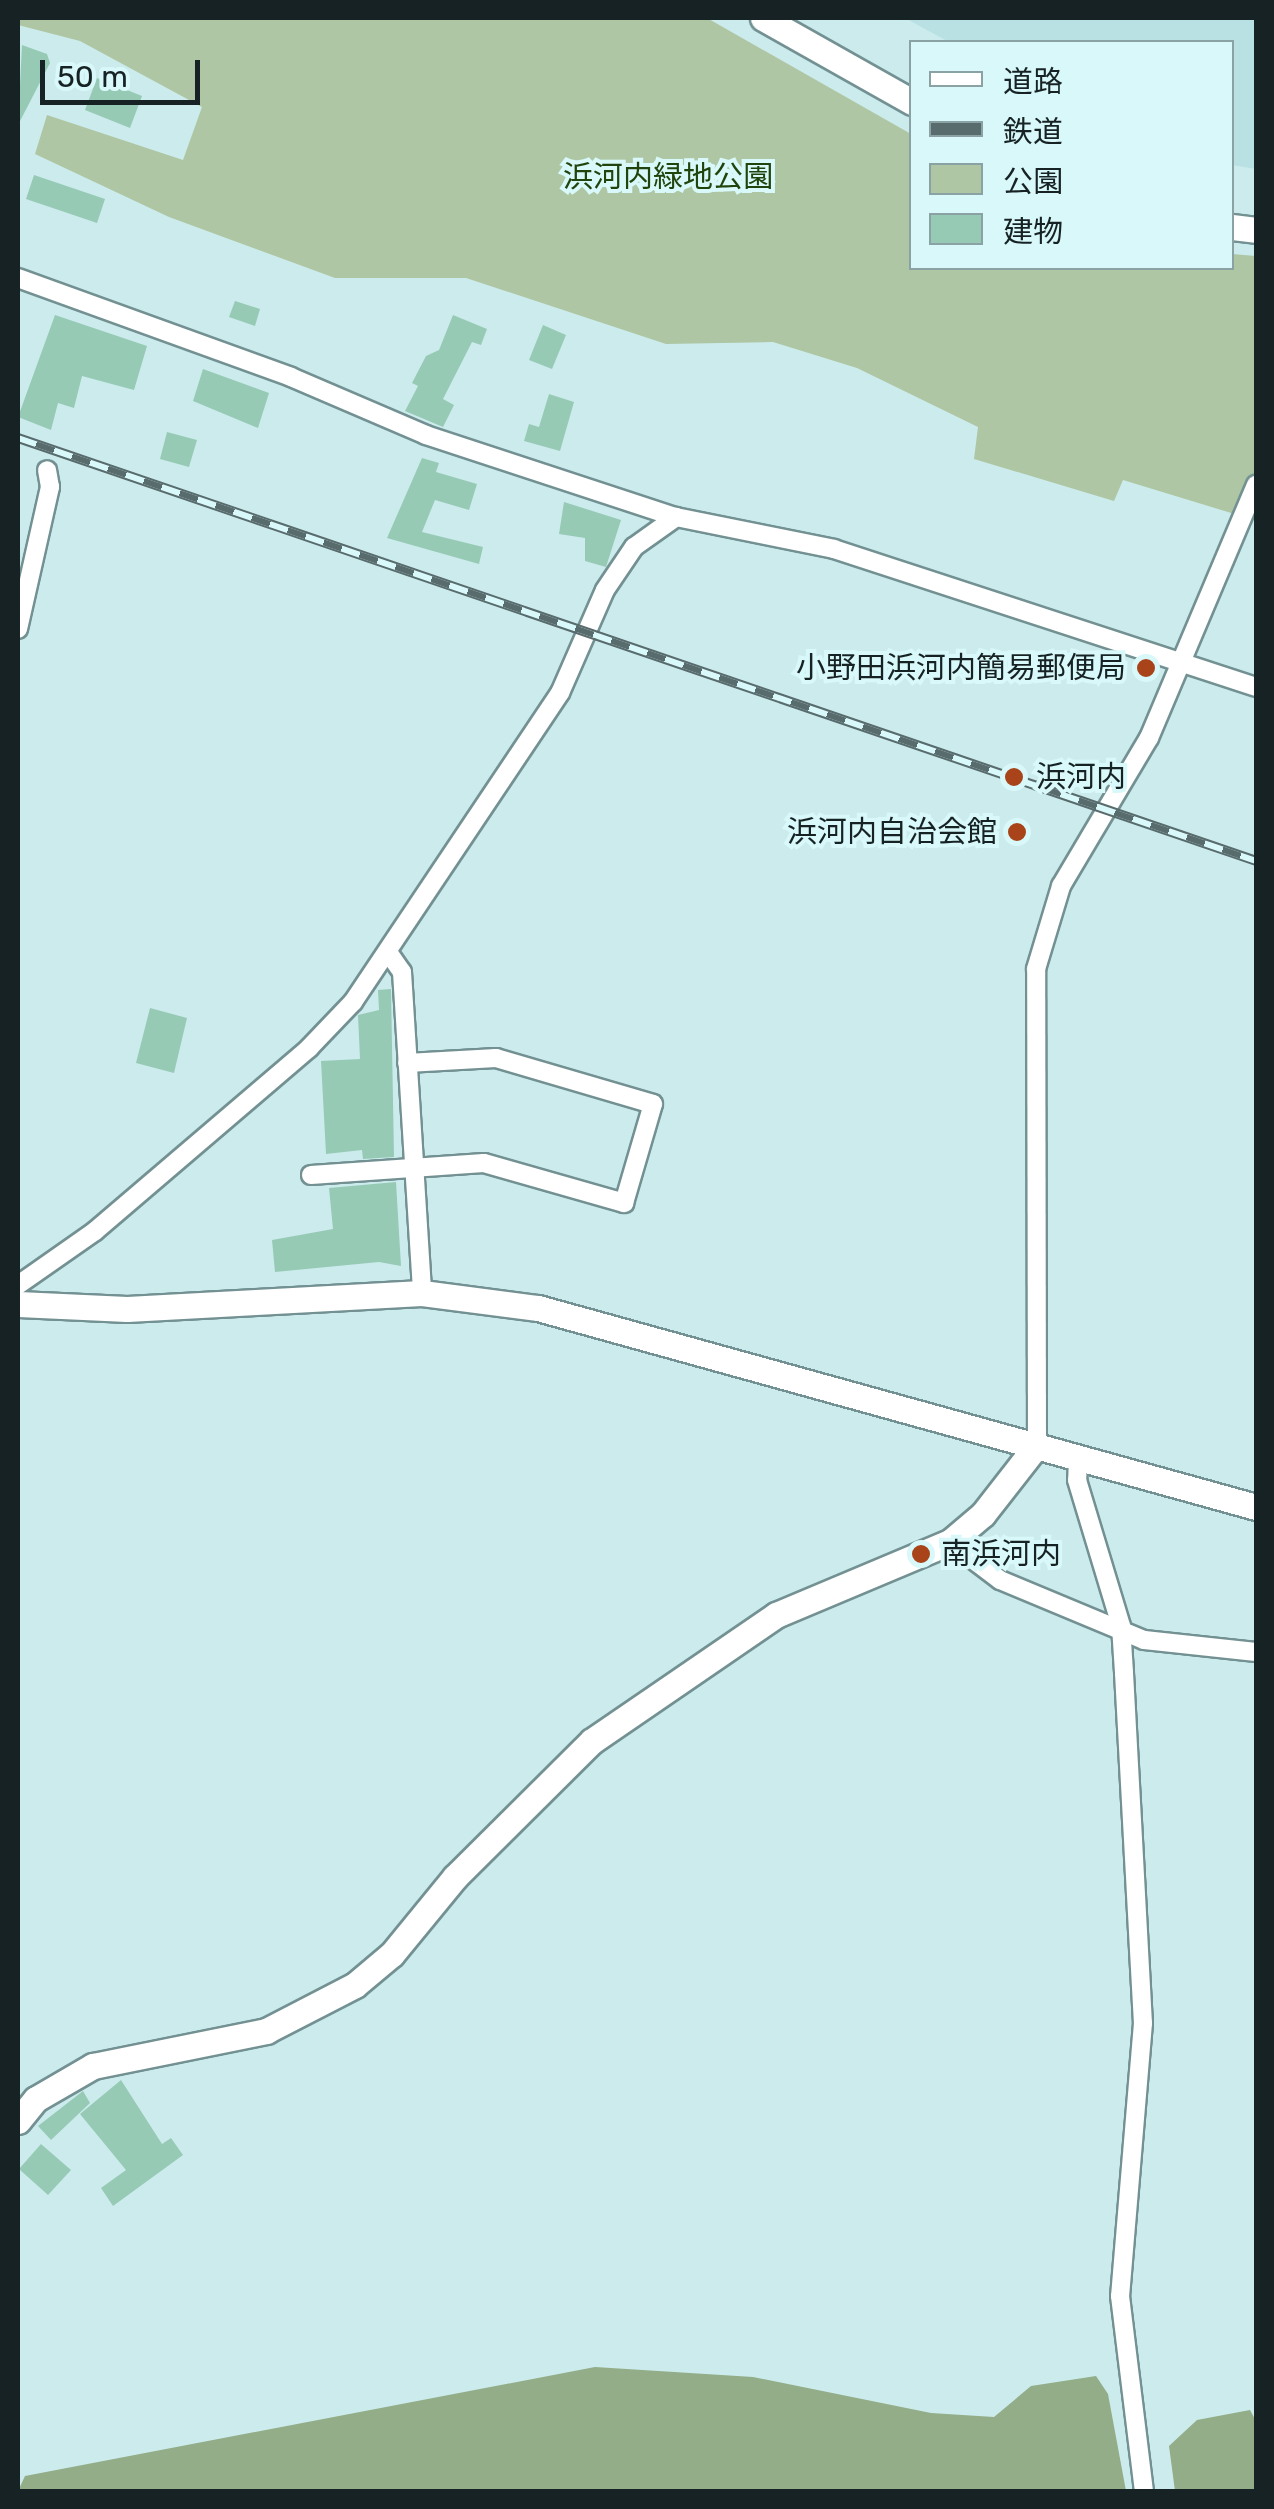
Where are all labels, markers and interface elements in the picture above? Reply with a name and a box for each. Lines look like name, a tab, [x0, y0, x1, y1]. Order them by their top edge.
scale bar	[45, 40, 205, 102]
legend	[909, 40, 1234, 270]
text: 50 m	[57, 59, 128, 95]
text: 道路	[1003, 64, 1063, 100]
text: 鉄道	[1003, 114, 1063, 150]
park label: 浜河内緑地公園	[563, 159, 773, 195]
text: 公園	[1003, 164, 1063, 200]
text: 建物	[1003, 214, 1063, 250]
place label: 小野田浜河内簡易郵便局	[796, 650, 1126, 686]
marker: 小野田浜河内簡易郵便局	[1135, 657, 1157, 679]
place label: 浜河内	[1036, 759, 1126, 795]
marker: 浜河内	[1001, 764, 1027, 790]
place label: 浜河内自治会館	[787, 814, 997, 850]
marker: 浜河内自治会館	[1006, 821, 1028, 843]
place label: 南浜河内	[941, 1536, 1061, 1572]
marker: 南浜河内	[910, 1543, 932, 1565]

